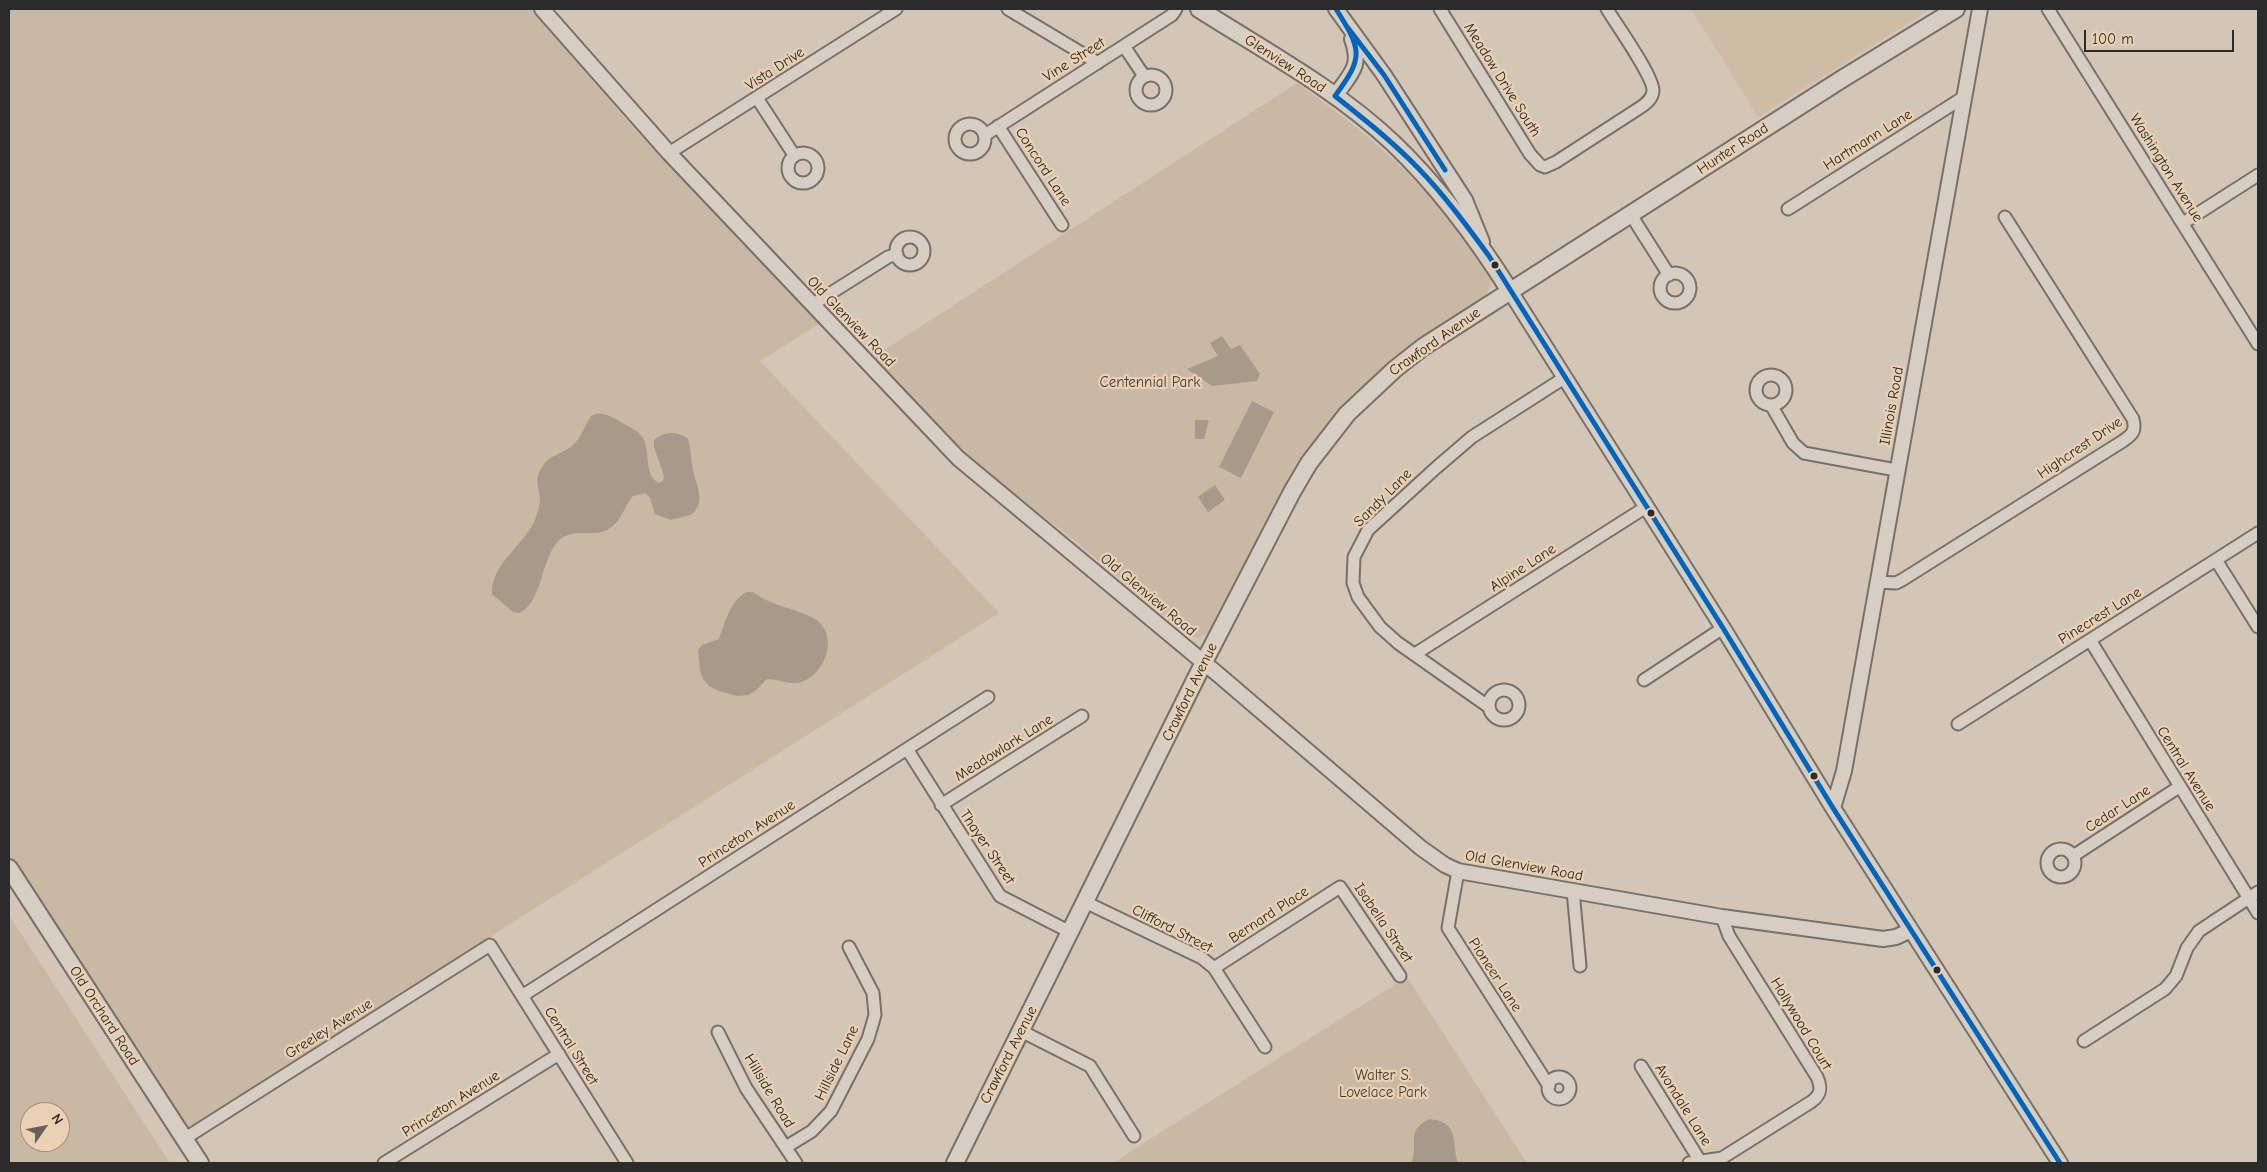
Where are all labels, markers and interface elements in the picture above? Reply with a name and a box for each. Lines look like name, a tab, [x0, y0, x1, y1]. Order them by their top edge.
street label: Meadow Drive South	[1460, 20, 1544, 140]
scale bar	[2087, 20, 2237, 52]
text: 100 m	[2092, 30, 2134, 48]
street label: Glenview Road	[1241, 31, 1329, 97]
street label: Vine Street	[1040, 34, 1108, 86]
street label: Vista Drive	[742, 43, 808, 95]
street label: Hartmann Lane	[1820, 106, 1916, 174]
street label: Washington Avenue	[2125, 110, 2207, 226]
street label: Hunter Road	[1694, 119, 1772, 179]
street label: Concord Lane	[1011, 124, 1075, 210]
unlabelled marker	[1490, 260, 1500, 270]
street label: Old Glenview Road	[803, 273, 899, 371]
street label: Crawford Avenue	[1386, 304, 1484, 380]
street label: Illinois Road	[1876, 365, 1908, 447]
park label: Centennial Park	[1099, 374, 1201, 392]
street label: Highcrest Drive	[2034, 413, 2126, 483]
street label: Sandy Lane	[1350, 465, 1416, 531]
unlabelled marker	[1646, 508, 1656, 518]
street label: Alpine Lane	[1487, 540, 1559, 596]
street label: Old Glenview Road	[1097, 550, 1199, 640]
street label: Pinecrest Lane	[2055, 583, 2145, 649]
street label: Crawford Avenue	[1158, 640, 1222, 744]
street label: Meadowlark Lane	[951, 711, 1057, 785]
street label: Central Avenue	[2153, 723, 2219, 815]
unlabelled marker	[1809, 771, 1819, 781]
street label: Cedar Lane	[2082, 781, 2154, 837]
street label: Princeton Avenue	[695, 796, 799, 872]
street label: Thayer Street	[955, 806, 1019, 888]
street label: Old Glenview Road	[1464, 847, 1584, 885]
street label: Isabella Street	[1350, 880, 1416, 966]
street label: Bernard Place	[1226, 883, 1312, 947]
street label: Clifford Street	[1129, 901, 1215, 957]
street label: Pioneer Lane	[1464, 935, 1526, 1015]
street label: Old Orchard Road	[65, 963, 143, 1069]
unlabelled marker	[1932, 965, 1942, 975]
street label: Hollywood Court	[1766, 975, 1836, 1073]
street label: Greeley Avenue	[282, 995, 376, 1063]
street label: Crawford Avenue	[977, 1003, 1041, 1107]
street label: Central Street	[540, 1004, 602, 1088]
street label: Hillside Lane	[811, 1022, 863, 1104]
street label: Hillside Road	[740, 1051, 798, 1131]
street label: Avondale Lane	[1651, 1061, 1715, 1149]
street label: Princeton Avenue	[399, 1067, 503, 1141]
park label: Walter S. Lovelace Park	[1339, 1067, 1427, 1102]
north arrow	[20, 1102, 70, 1152]
text: N	[48, 1111, 67, 1128]

